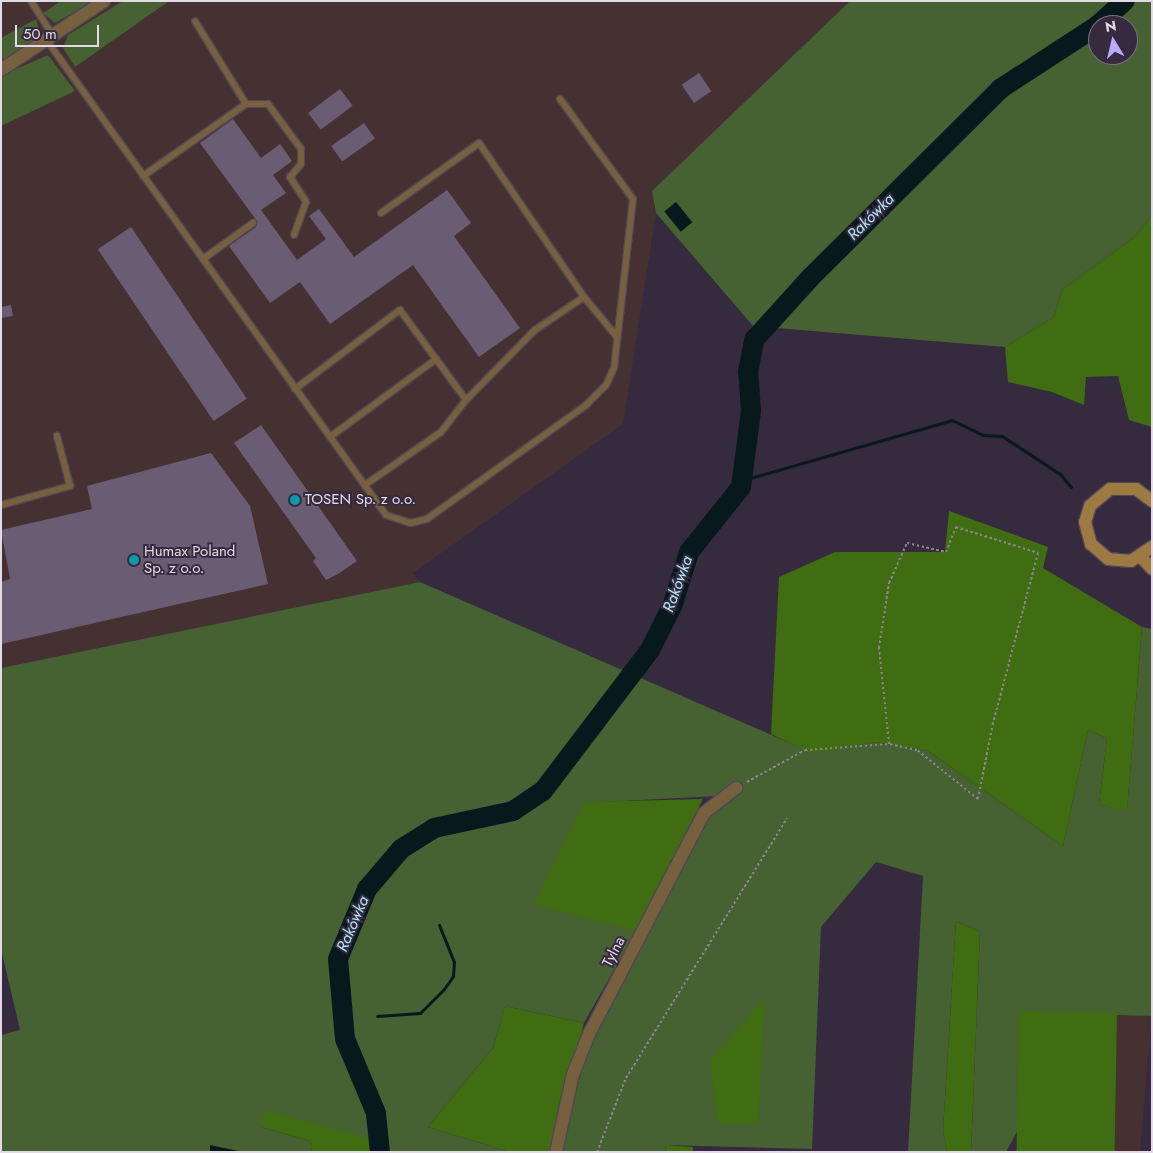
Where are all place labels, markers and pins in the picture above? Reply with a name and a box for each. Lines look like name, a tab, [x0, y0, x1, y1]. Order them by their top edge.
place label: TOSEN Sp. z o.o.	[305, 491, 416, 509]
marker: TOSEN Sp. z o.o.	[289, 494, 301, 506]
place label: Humax Poland Sp. z o.o.	[144, 542, 235, 577]
marker: Humax Poland Sp. z o.o.	[128, 554, 140, 566]

